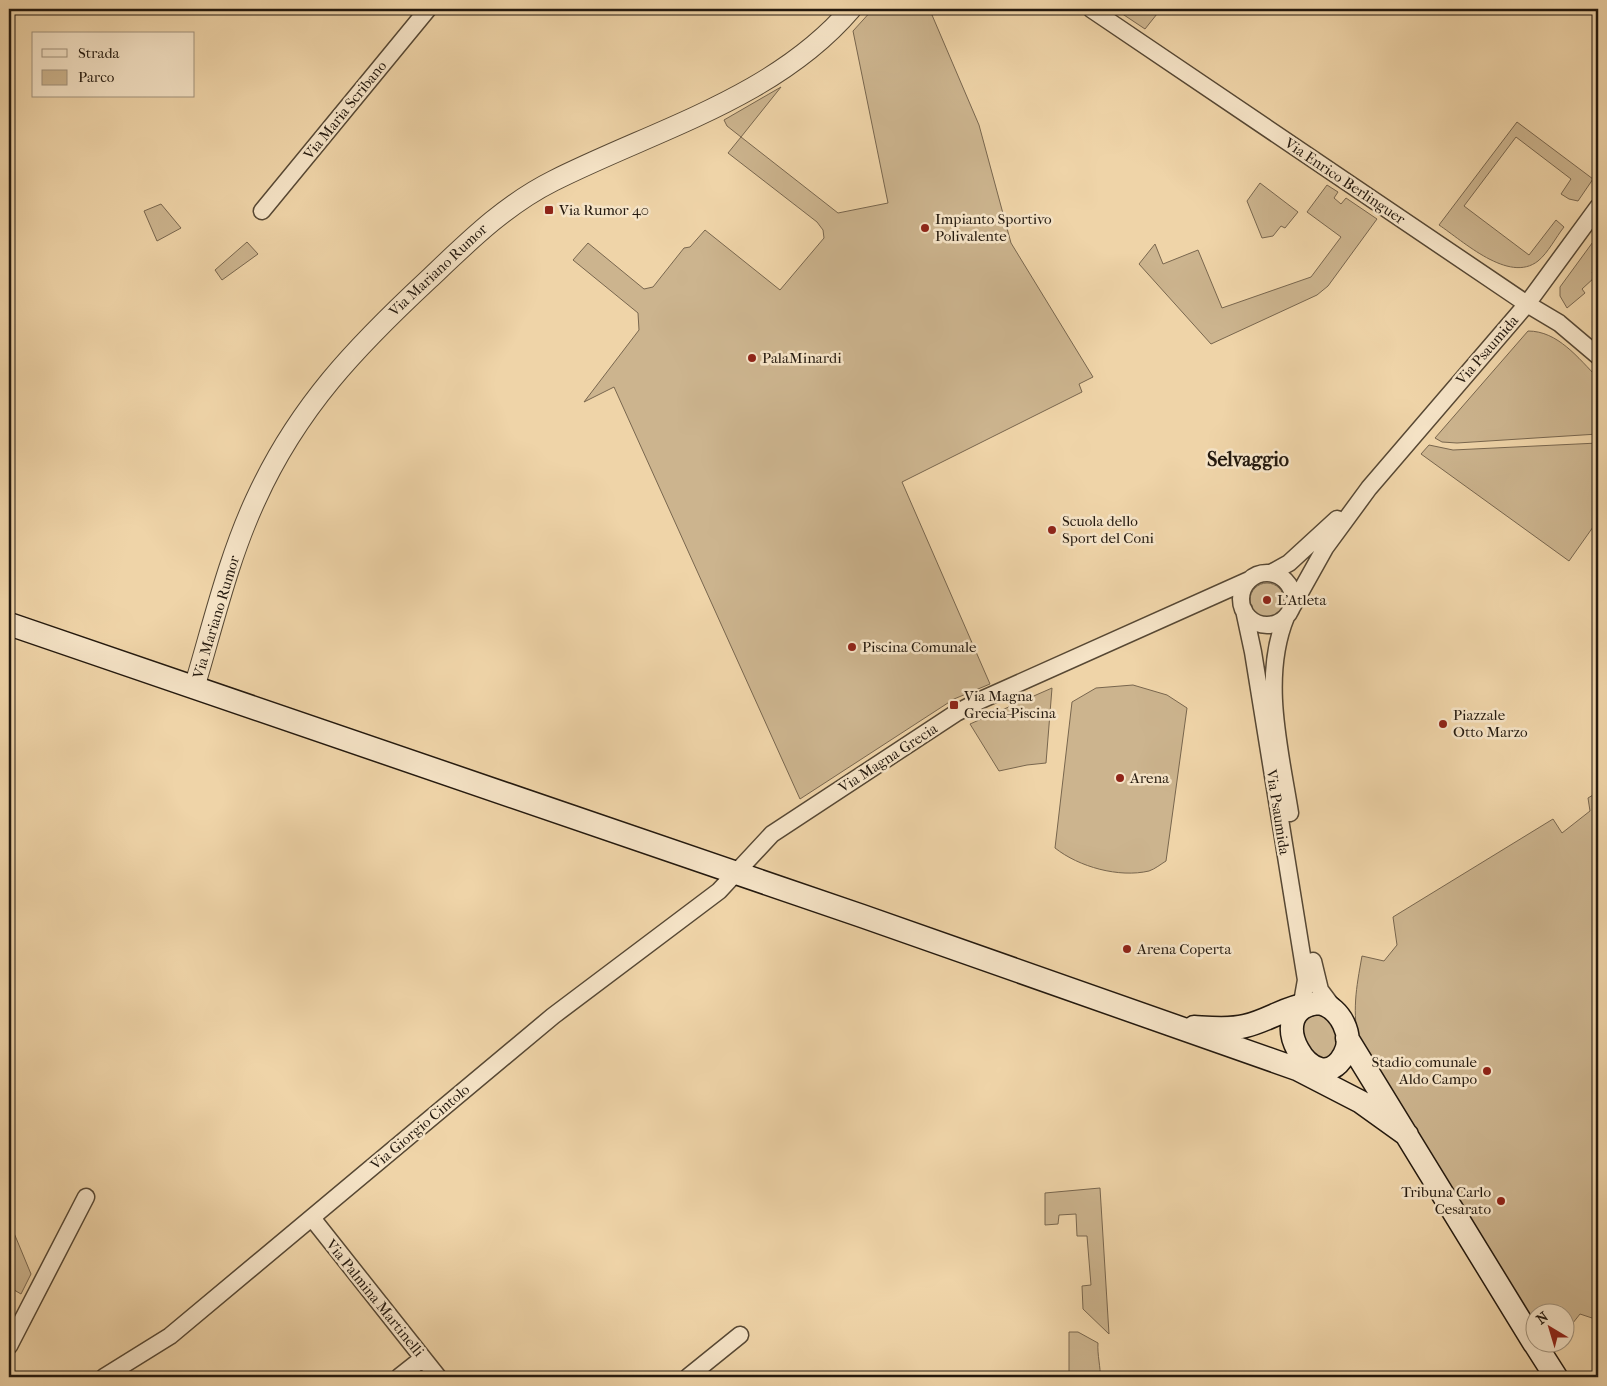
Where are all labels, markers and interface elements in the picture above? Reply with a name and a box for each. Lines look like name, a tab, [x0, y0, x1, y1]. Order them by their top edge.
legend	[32, 32, 195, 98]
text: Strada	[78, 44, 121, 62]
street label: Via Maria Scribano	[299, 57, 391, 164]
text: Parco	[78, 68, 115, 86]
street label: Via Enrico Berlinguer	[1280, 133, 1409, 228]
place label: Via Rumor 40	[558, 201, 649, 219]
marker: Via Rumor 40	[543, 204, 555, 216]
place label: Impianto Sportivo Polivalente	[935, 210, 1052, 245]
street label: Via Mariano Rumor	[384, 219, 491, 321]
marker: Impianto Sportivo Polivalente	[919, 222, 931, 234]
street label: Via Psaumida	[1451, 311, 1523, 389]
place label: PalaMinardi	[762, 349, 842, 367]
marker: PalaMinardi	[746, 352, 758, 364]
district label: Selvaggio	[1207, 448, 1289, 471]
place label: Scuola dello Sport del Coni	[1062, 512, 1155, 547]
marker: Scuola dello Sport del Coni	[1046, 524, 1058, 536]
street label: Via Mariano Rumor	[188, 553, 243, 682]
place label: L'Atleta	[1277, 591, 1327, 609]
marker: L'Atleta	[1261, 594, 1273, 606]
place label: Piscina Comunale	[862, 638, 977, 656]
marker: Piscina Comunale	[846, 641, 858, 653]
place label: Via Magna Grecia-Piscina	[963, 687, 1057, 722]
marker: Via Magna Grecia-Piscina	[948, 699, 960, 711]
place label: Piazzale Otto Marzo	[1453, 706, 1528, 741]
marker: Piazzale Otto Marzo	[1437, 718, 1449, 730]
street label: Via Magna Grecia	[834, 719, 942, 797]
street label: Via Psaumida	[1262, 767, 1294, 857]
place label: Arena	[1129, 769, 1170, 787]
marker: Arena	[1114, 772, 1126, 784]
place label: Arena Coperta	[1136, 940, 1232, 958]
marker: Arena Coperta	[1121, 943, 1133, 955]
place label: Stadio comunale Aldo Campo	[1372, 1053, 1478, 1088]
marker: Stadio comunale Aldo Campo	[1481, 1065, 1493, 1077]
street label: Via Giorgio Cintolo	[366, 1080, 474, 1174]
place label: Tribuna Carlo Cesarato	[1401, 1183, 1491, 1218]
marker: Tribuna Carlo Cesarato	[1495, 1195, 1507, 1207]
street label: Via Palmina Martinelli	[322, 1235, 428, 1361]
north arrow	[1524, 1304, 1574, 1354]
text: N	[1533, 1308, 1552, 1328]

